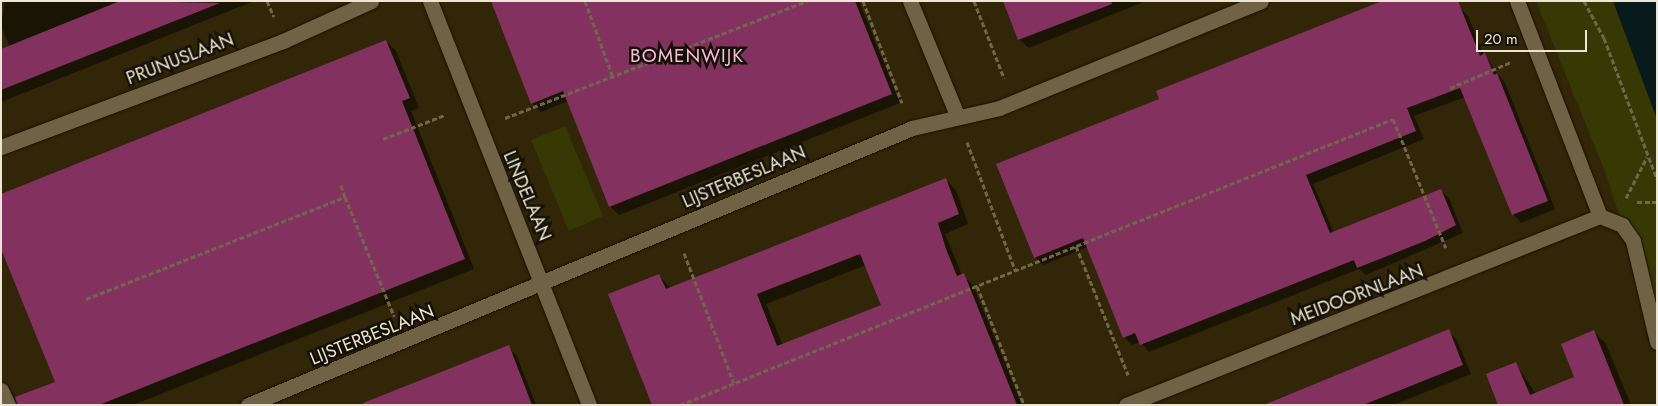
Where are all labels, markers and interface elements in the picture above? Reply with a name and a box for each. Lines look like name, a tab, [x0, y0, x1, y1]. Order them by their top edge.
scale bar	[1478, 20, 1589, 52]
text: 20 m	[1484, 28, 1518, 50]
street label: PRUNUSLAAN	[123, 29, 237, 89]
district label: BOMENWIJK	[629, 45, 745, 67]
street label: LIJSTERBESLAAN	[679, 141, 809, 213]
street label: LINDELAAN	[498, 148, 556, 244]
street label: MEIDOORNLAAN	[1288, 260, 1426, 330]
street label: LIJSTERBESLAAN	[307, 300, 437, 370]

